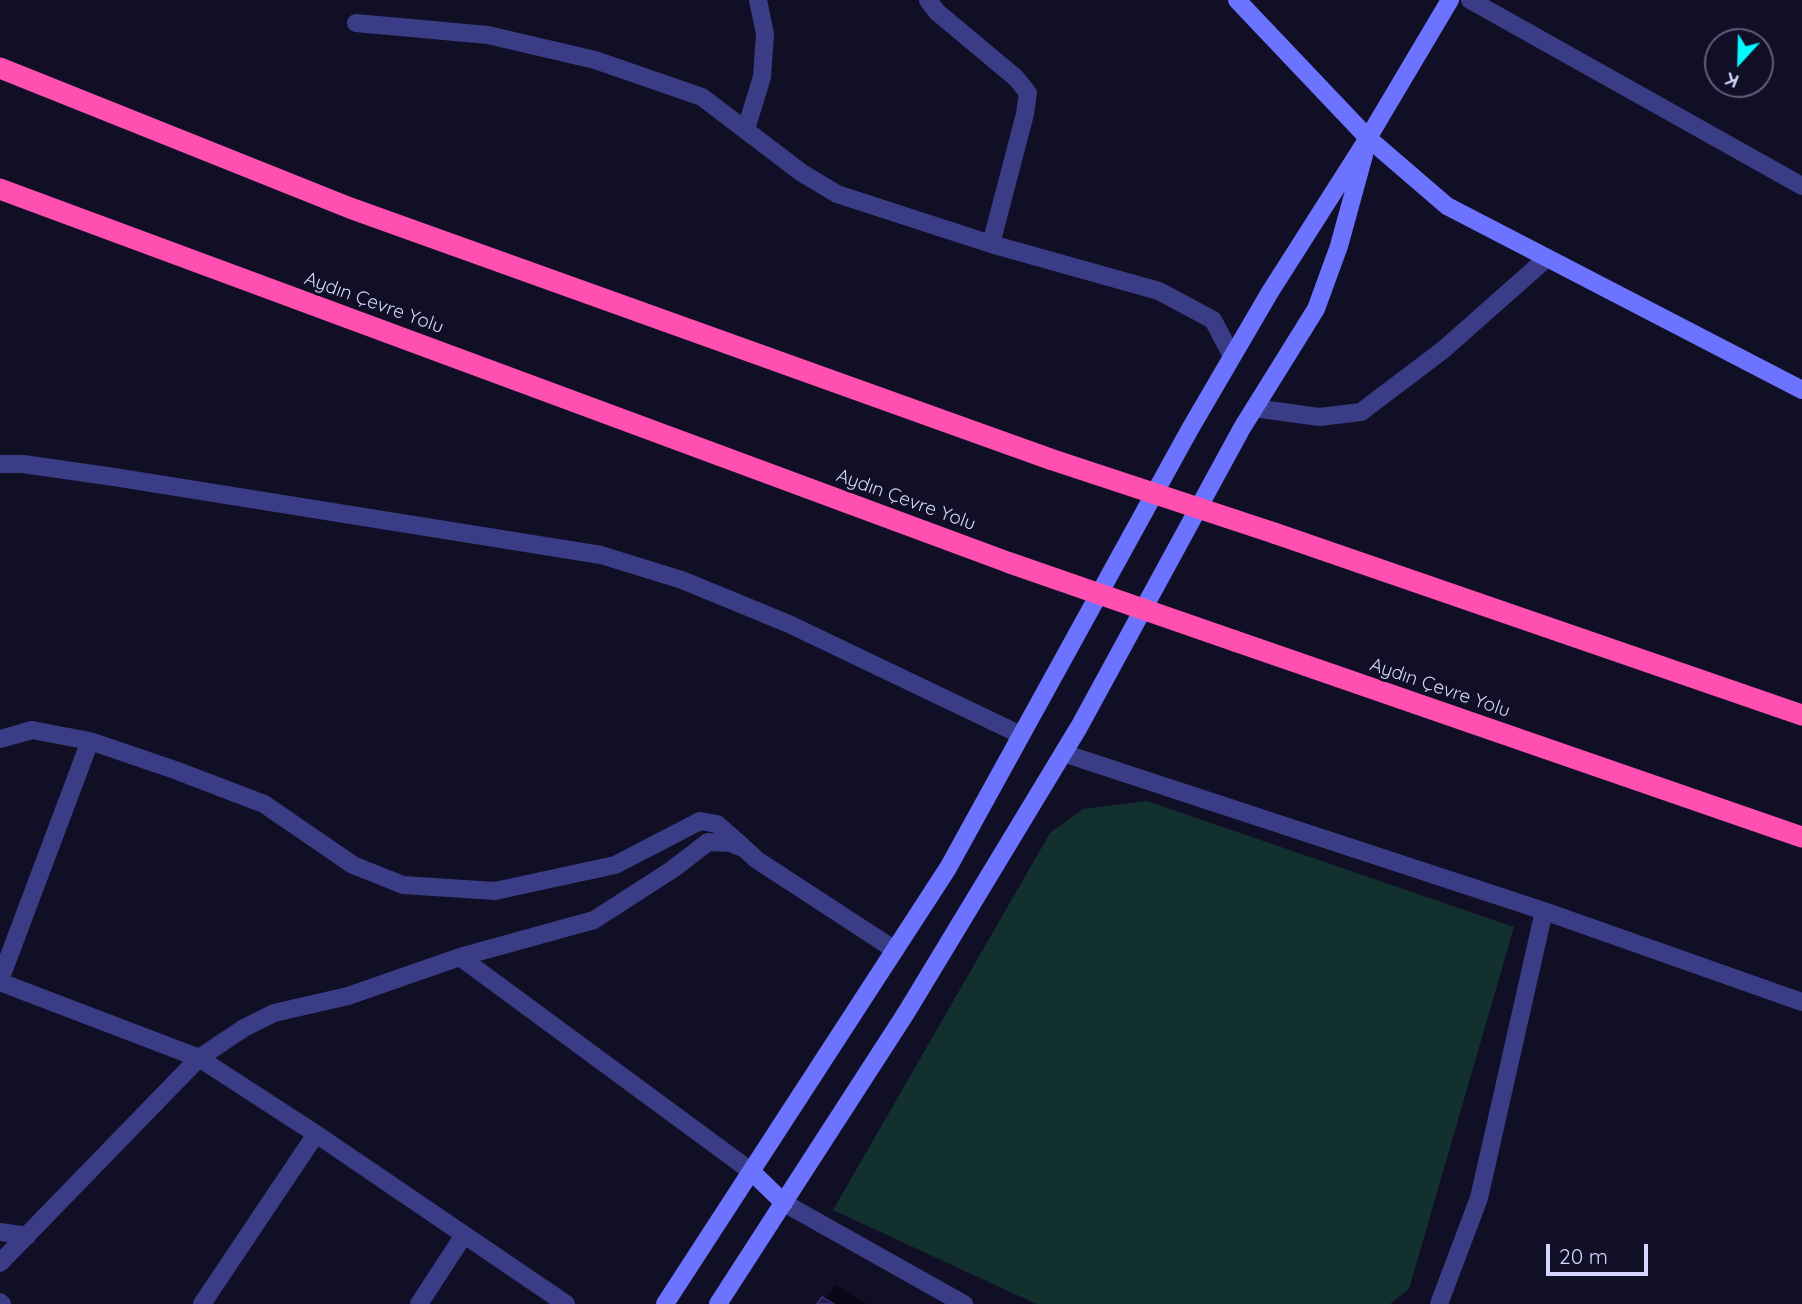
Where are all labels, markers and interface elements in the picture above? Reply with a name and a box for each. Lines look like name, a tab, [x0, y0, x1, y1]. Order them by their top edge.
north arrow	[1704, 28, 1774, 98]
text: K	[1722, 67, 1742, 94]
street label: Aydın Çevre Yolu	[301, 267, 447, 339]
street label: Aydın Çevre Yolu	[833, 464, 979, 536]
street label: Aydın Çevre Yolu	[1367, 653, 1513, 723]
scale bar	[1550, 1230, 1652, 1274]
text: 20 m	[1559, 1243, 1608, 1269]

